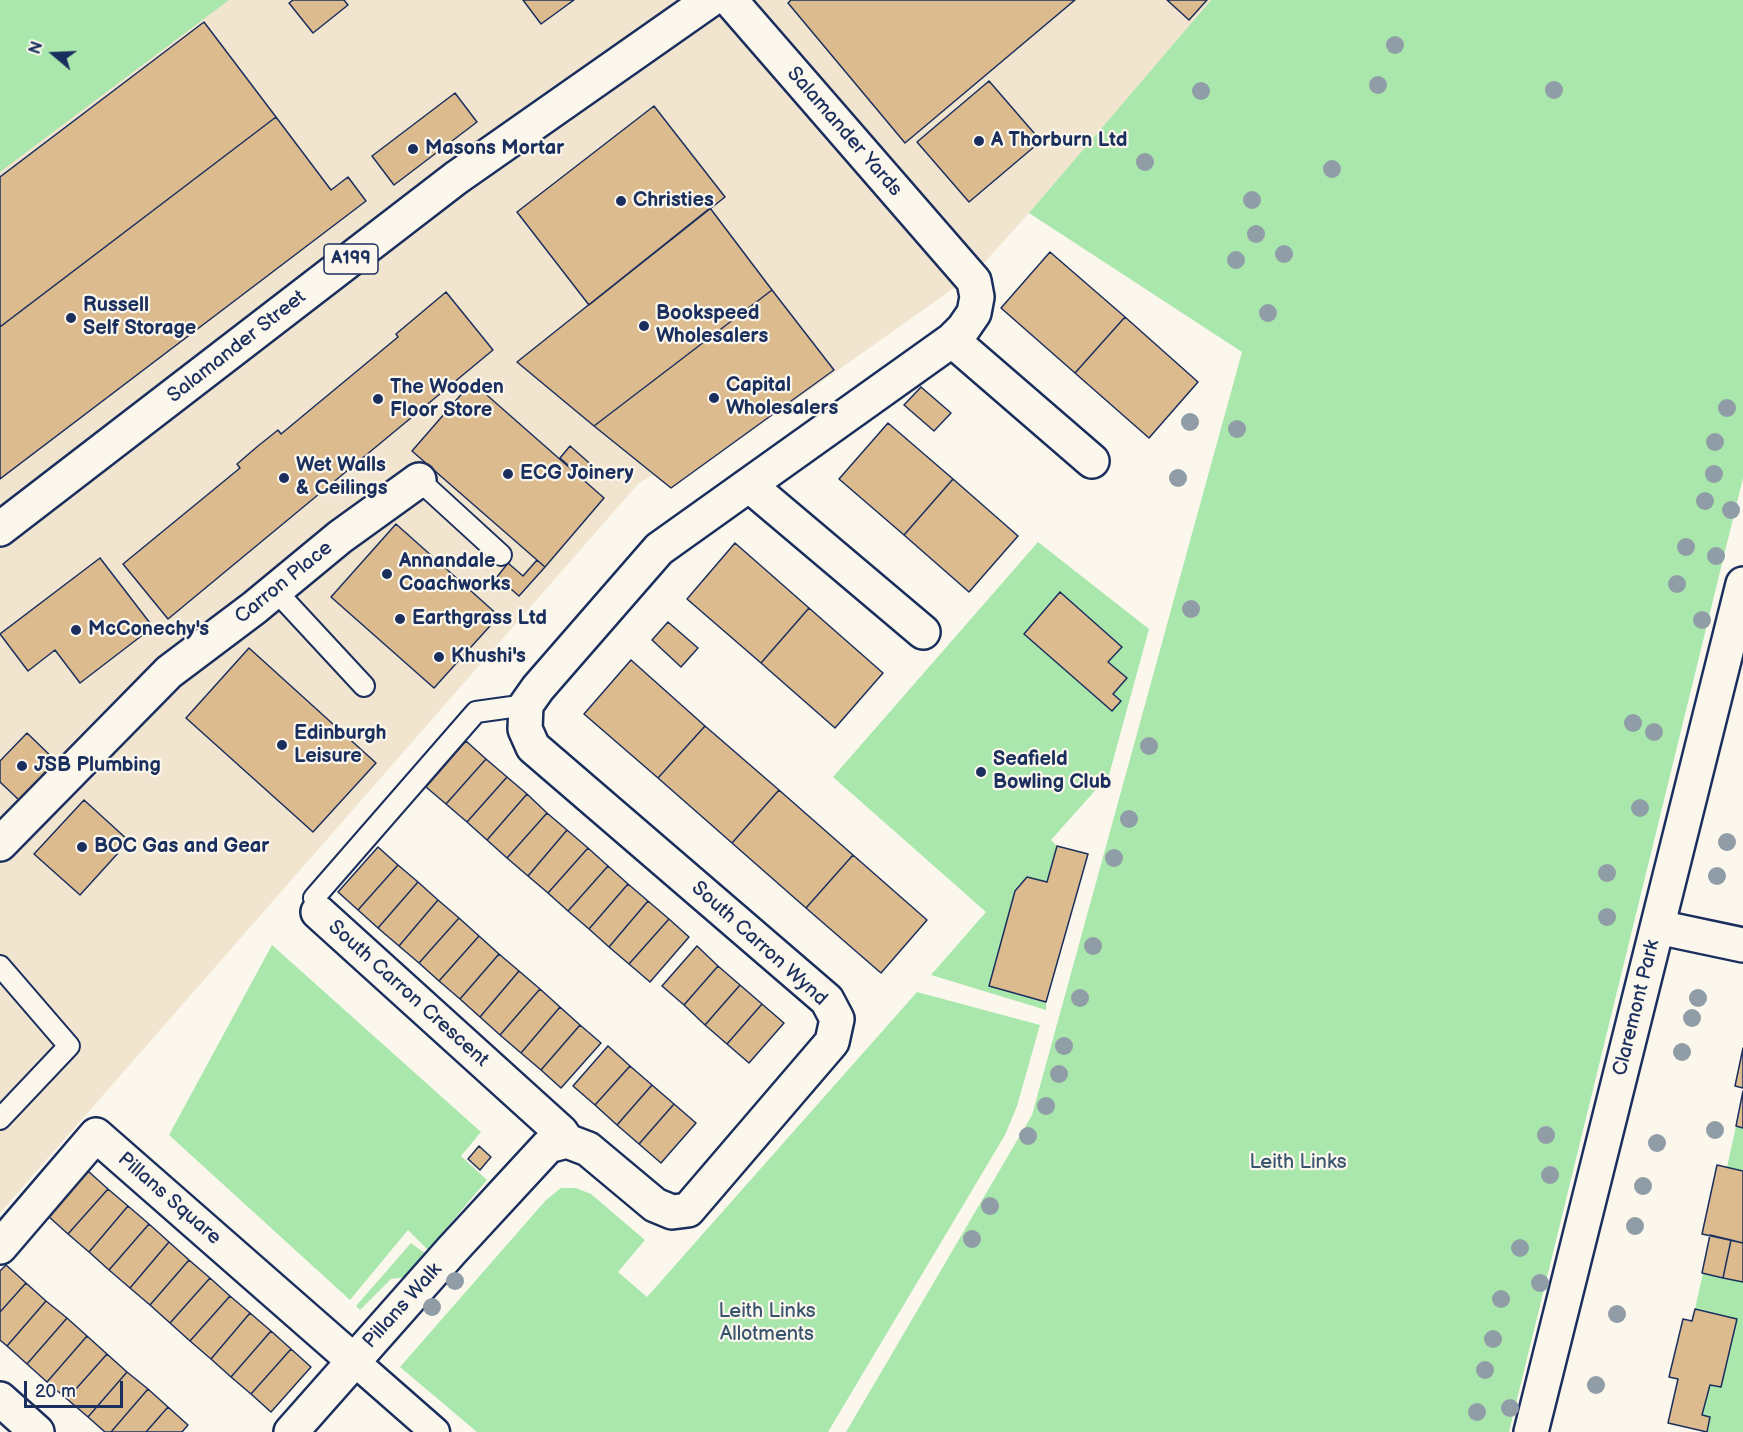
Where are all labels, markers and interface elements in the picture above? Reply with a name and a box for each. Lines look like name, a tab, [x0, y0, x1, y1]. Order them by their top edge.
north arrow	[24, 24, 84, 84]
text: N	[26, 39, 47, 57]
street label: Salamander Yards	[781, 62, 907, 202]
place label: A Thorburn Ltd	[991, 129, 1127, 153]
marker: A Thorburn Ltd	[972, 134, 986, 148]
place label: Masons Mortar	[425, 137, 564, 161]
marker: Masons Mortar	[406, 142, 420, 156]
place label: Christies	[633, 189, 714, 213]
marker: Christies	[614, 194, 628, 208]
road number: A199	[324, 244, 378, 274]
street label: Salamander Street	[163, 286, 311, 408]
place label: Russell Self Storage	[83, 294, 196, 341]
place label: Bookspeed Wholesalers	[656, 302, 768, 349]
marker: Russell Self Storage	[64, 311, 78, 325]
marker: Bookspeed Wholesalers	[637, 319, 651, 333]
place label: Capital Wholesalers	[726, 374, 838, 421]
place label: The Wooden Floor Store	[390, 376, 504, 423]
marker: Capital Wholesalers	[707, 391, 721, 405]
marker: The Wooden Floor Store	[371, 392, 385, 406]
place label: Wet Walls & Ceilings	[296, 454, 388, 501]
place label: ECG Joinery	[520, 462, 634, 486]
marker: ECG Joinery	[501, 467, 515, 481]
marker: Wet Walls & Ceilings	[277, 471, 291, 485]
street label: Carron Place	[230, 536, 338, 630]
place label: Annandale Coachworks	[399, 550, 510, 597]
marker: Annandale Coachworks	[380, 567, 394, 581]
place label: Earthgrass Ltd	[412, 607, 547, 631]
marker: Earthgrass Ltd	[393, 612, 407, 626]
place label: McConechy's	[88, 618, 209, 642]
marker: McConechy's	[69, 623, 83, 637]
place label: Khushi's	[451, 645, 526, 669]
marker: Khushi's	[432, 650, 446, 664]
place label: Edinburgh Leisure	[294, 722, 386, 769]
marker: Edinburgh Leisure	[275, 738, 289, 752]
place label: Seafield Bowling Club	[993, 748, 1112, 795]
place label: JSB Plumbing	[34, 754, 161, 778]
marker: JSB Plumbing	[15, 759, 29, 773]
marker: Seafield Bowling Club	[974, 765, 988, 779]
place label: BOC Gas and Gear	[94, 835, 269, 859]
marker: BOC Gas and Gear	[75, 840, 89, 854]
street label: South Carron Wynd	[686, 877, 832, 1011]
street label: South Carron Crescent	[323, 916, 493, 1072]
street label: Claremont Park	[1608, 937, 1666, 1079]
street label: Pillans Square	[113, 1148, 225, 1250]
park label: Leith Links	[1249, 1151, 1347, 1175]
street label: Pillans Walk	[358, 1258, 448, 1354]
park label: Leith Links Allotments	[718, 1300, 816, 1347]
scale bar	[27, 1369, 126, 1407]
text: 20 m	[35, 1381, 76, 1402]

